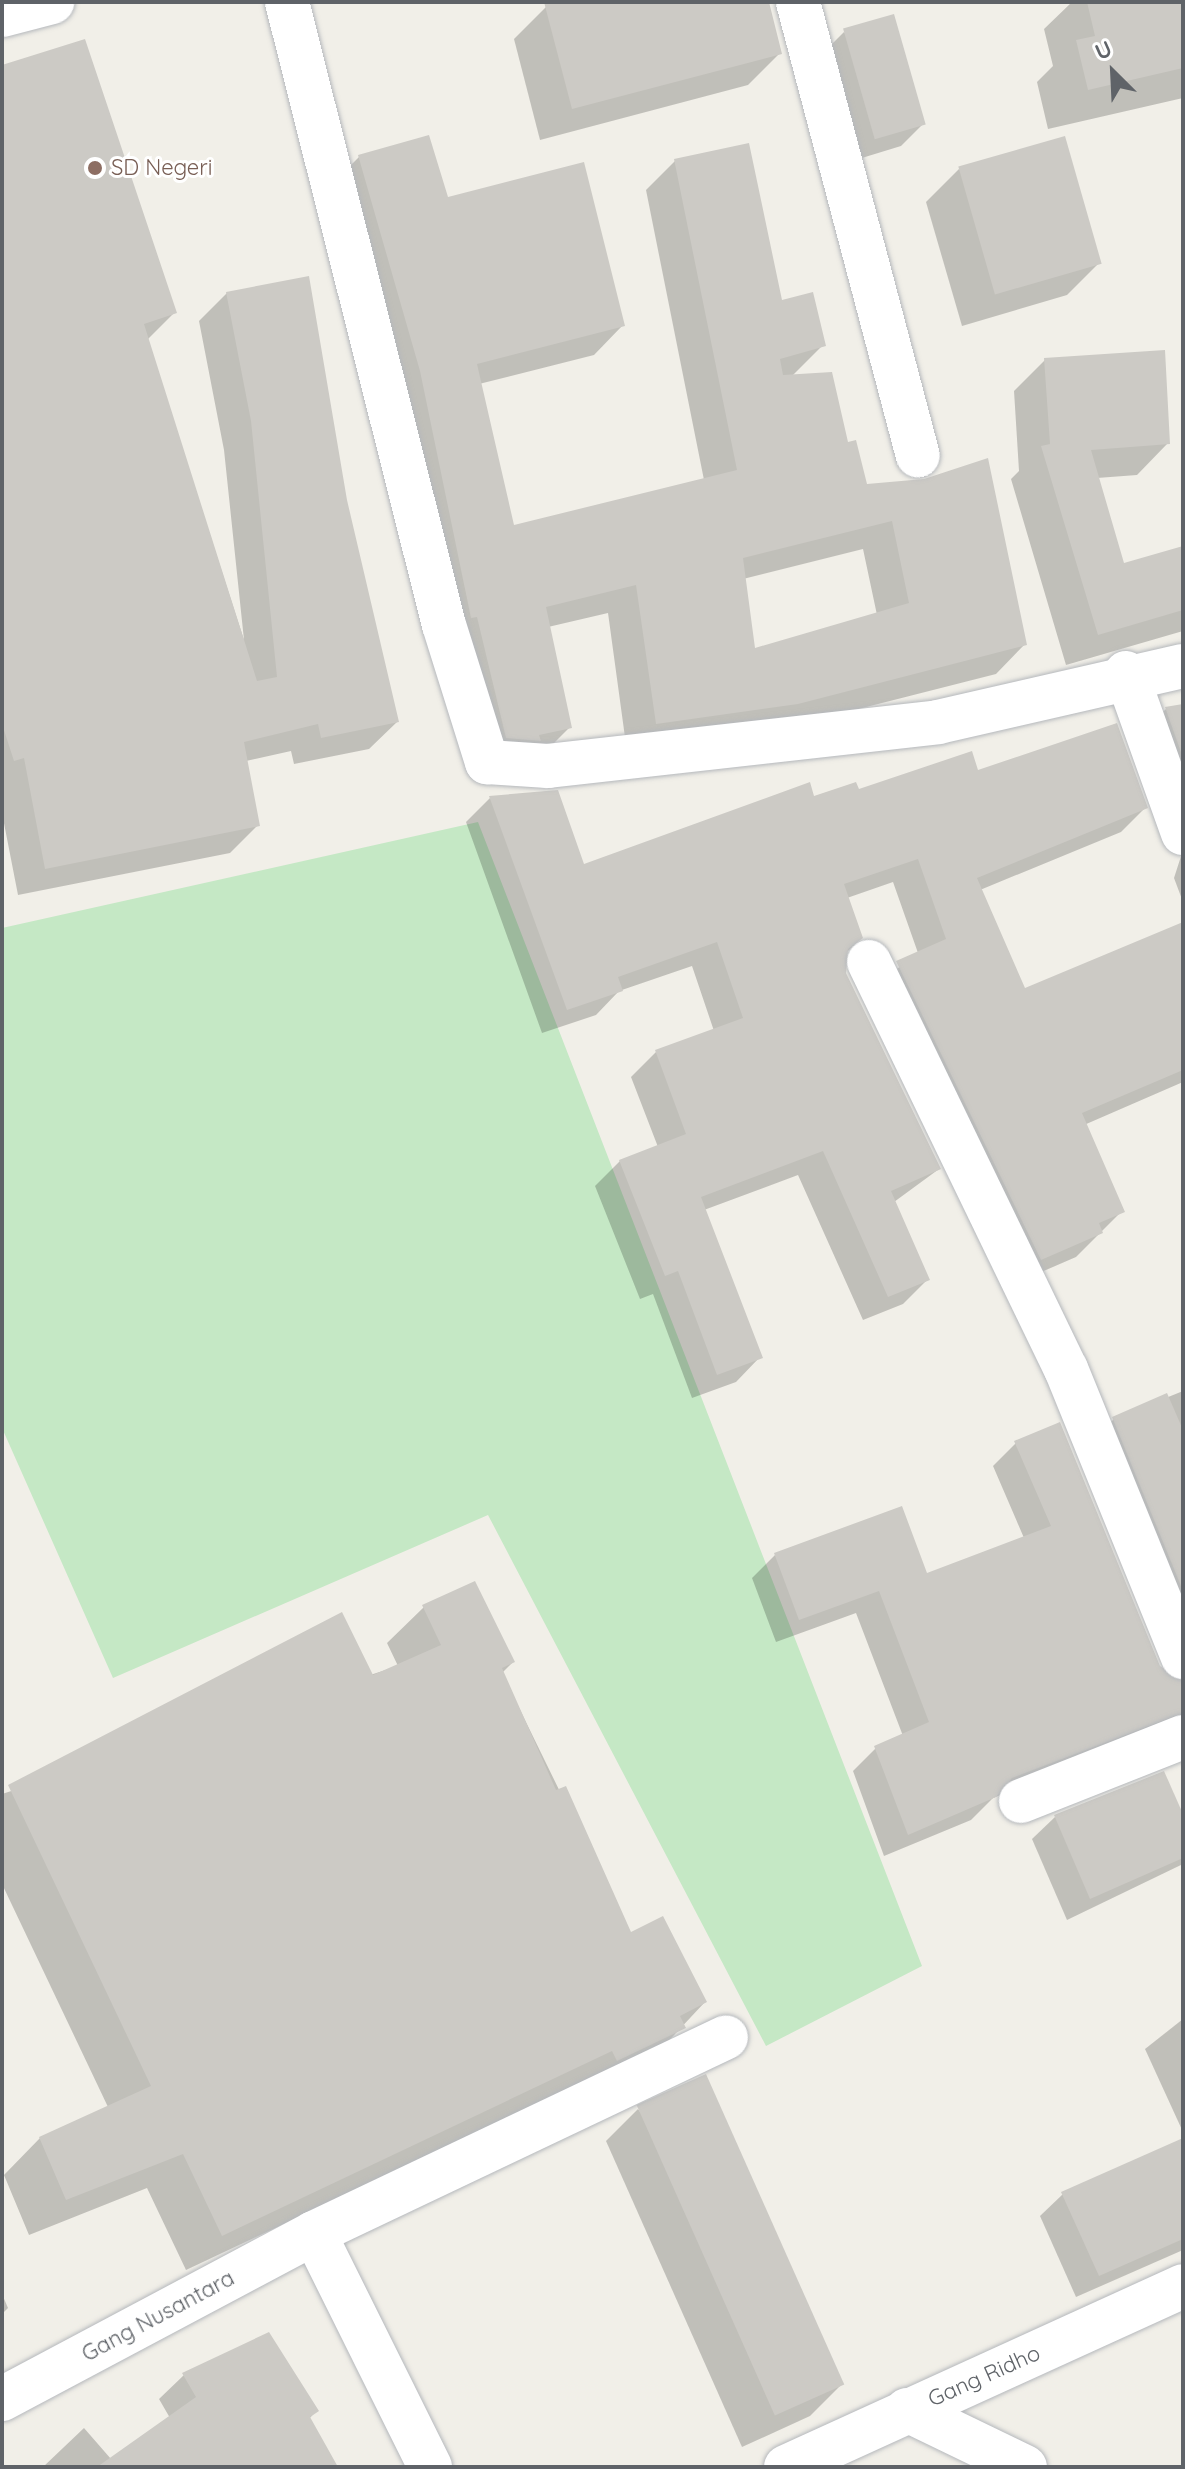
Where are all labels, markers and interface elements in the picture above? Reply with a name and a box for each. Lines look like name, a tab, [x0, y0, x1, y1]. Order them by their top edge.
north arrow	[1073, 32, 1153, 112]
text: U	[1090, 34, 1116, 66]
place label: SD Negeri	[111, 155, 212, 181]
marker: SD Negeri	[86, 159, 104, 177]
street label: Gang Nusantara	[77, 2265, 239, 2367]
street label: Gang Ridho	[924, 2340, 1044, 2412]

